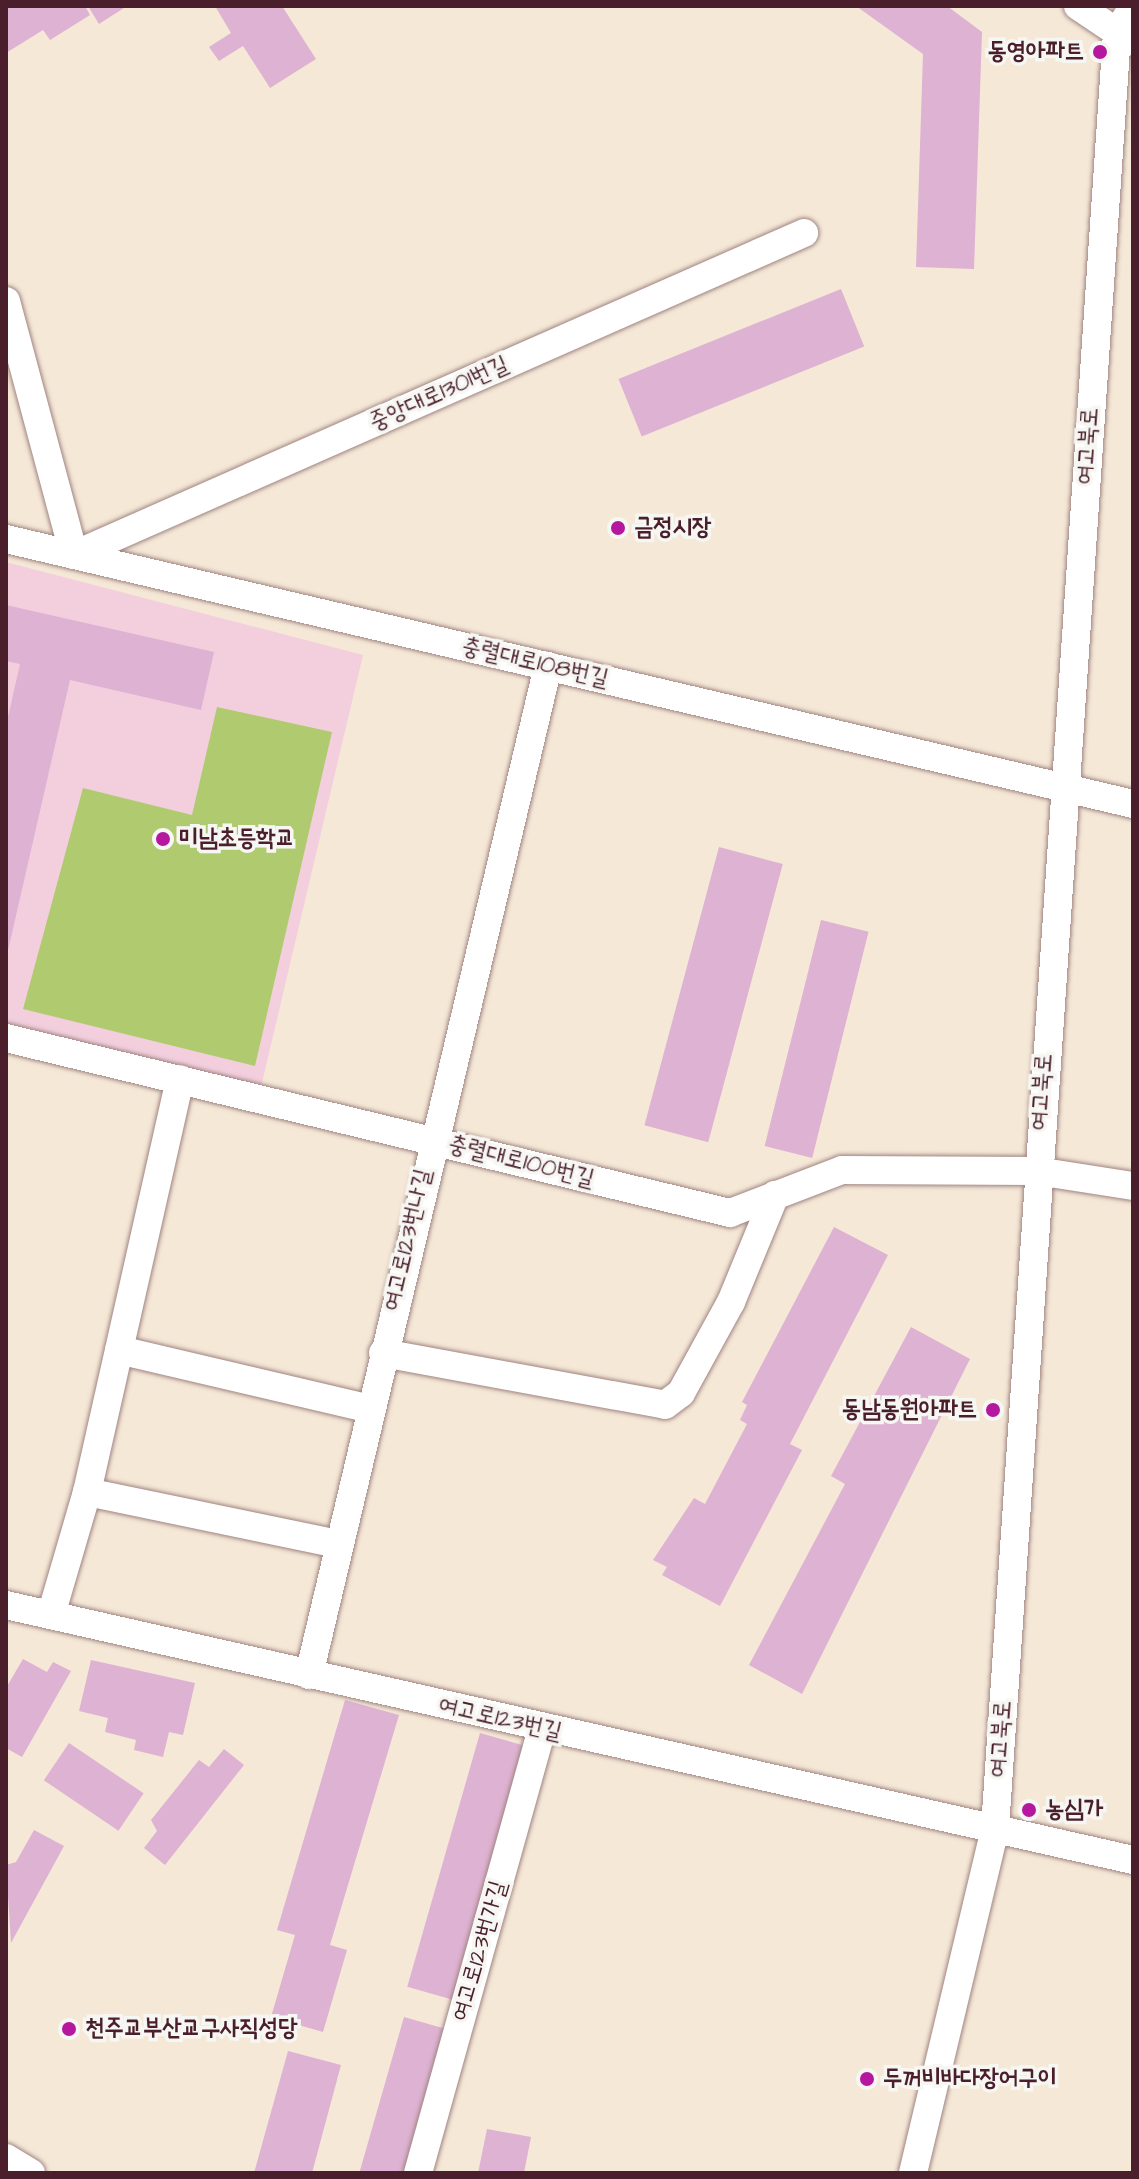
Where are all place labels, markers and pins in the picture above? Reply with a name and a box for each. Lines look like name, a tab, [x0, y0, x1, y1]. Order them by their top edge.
place label: 동영아파트	[987, 38, 1084, 66]
marker: 동영아파트	[1091, 43, 1109, 61]
place label: 금정시장	[634, 514, 711, 542]
marker: 금정시장	[609, 519, 627, 537]
place label: 미남초등학교	[179, 825, 295, 853]
marker: 미남초등학교	[154, 830, 172, 848]
place label: 동남동원아파트	[842, 1396, 977, 1424]
marker: 동남동원아파트	[984, 1401, 1002, 1419]
place label: 농심가	[1045, 1796, 1103, 1824]
marker: 농심가	[1020, 1801, 1038, 1819]
place label: 천주교부산교구사직성당	[85, 2015, 297, 2043]
marker: 천주교부산교구사직성당	[60, 2020, 78, 2038]
place label: 두꺼비바다장어구이	[883, 2065, 1057, 2093]
marker: 두꺼비바다장어구이	[858, 2070, 876, 2088]

